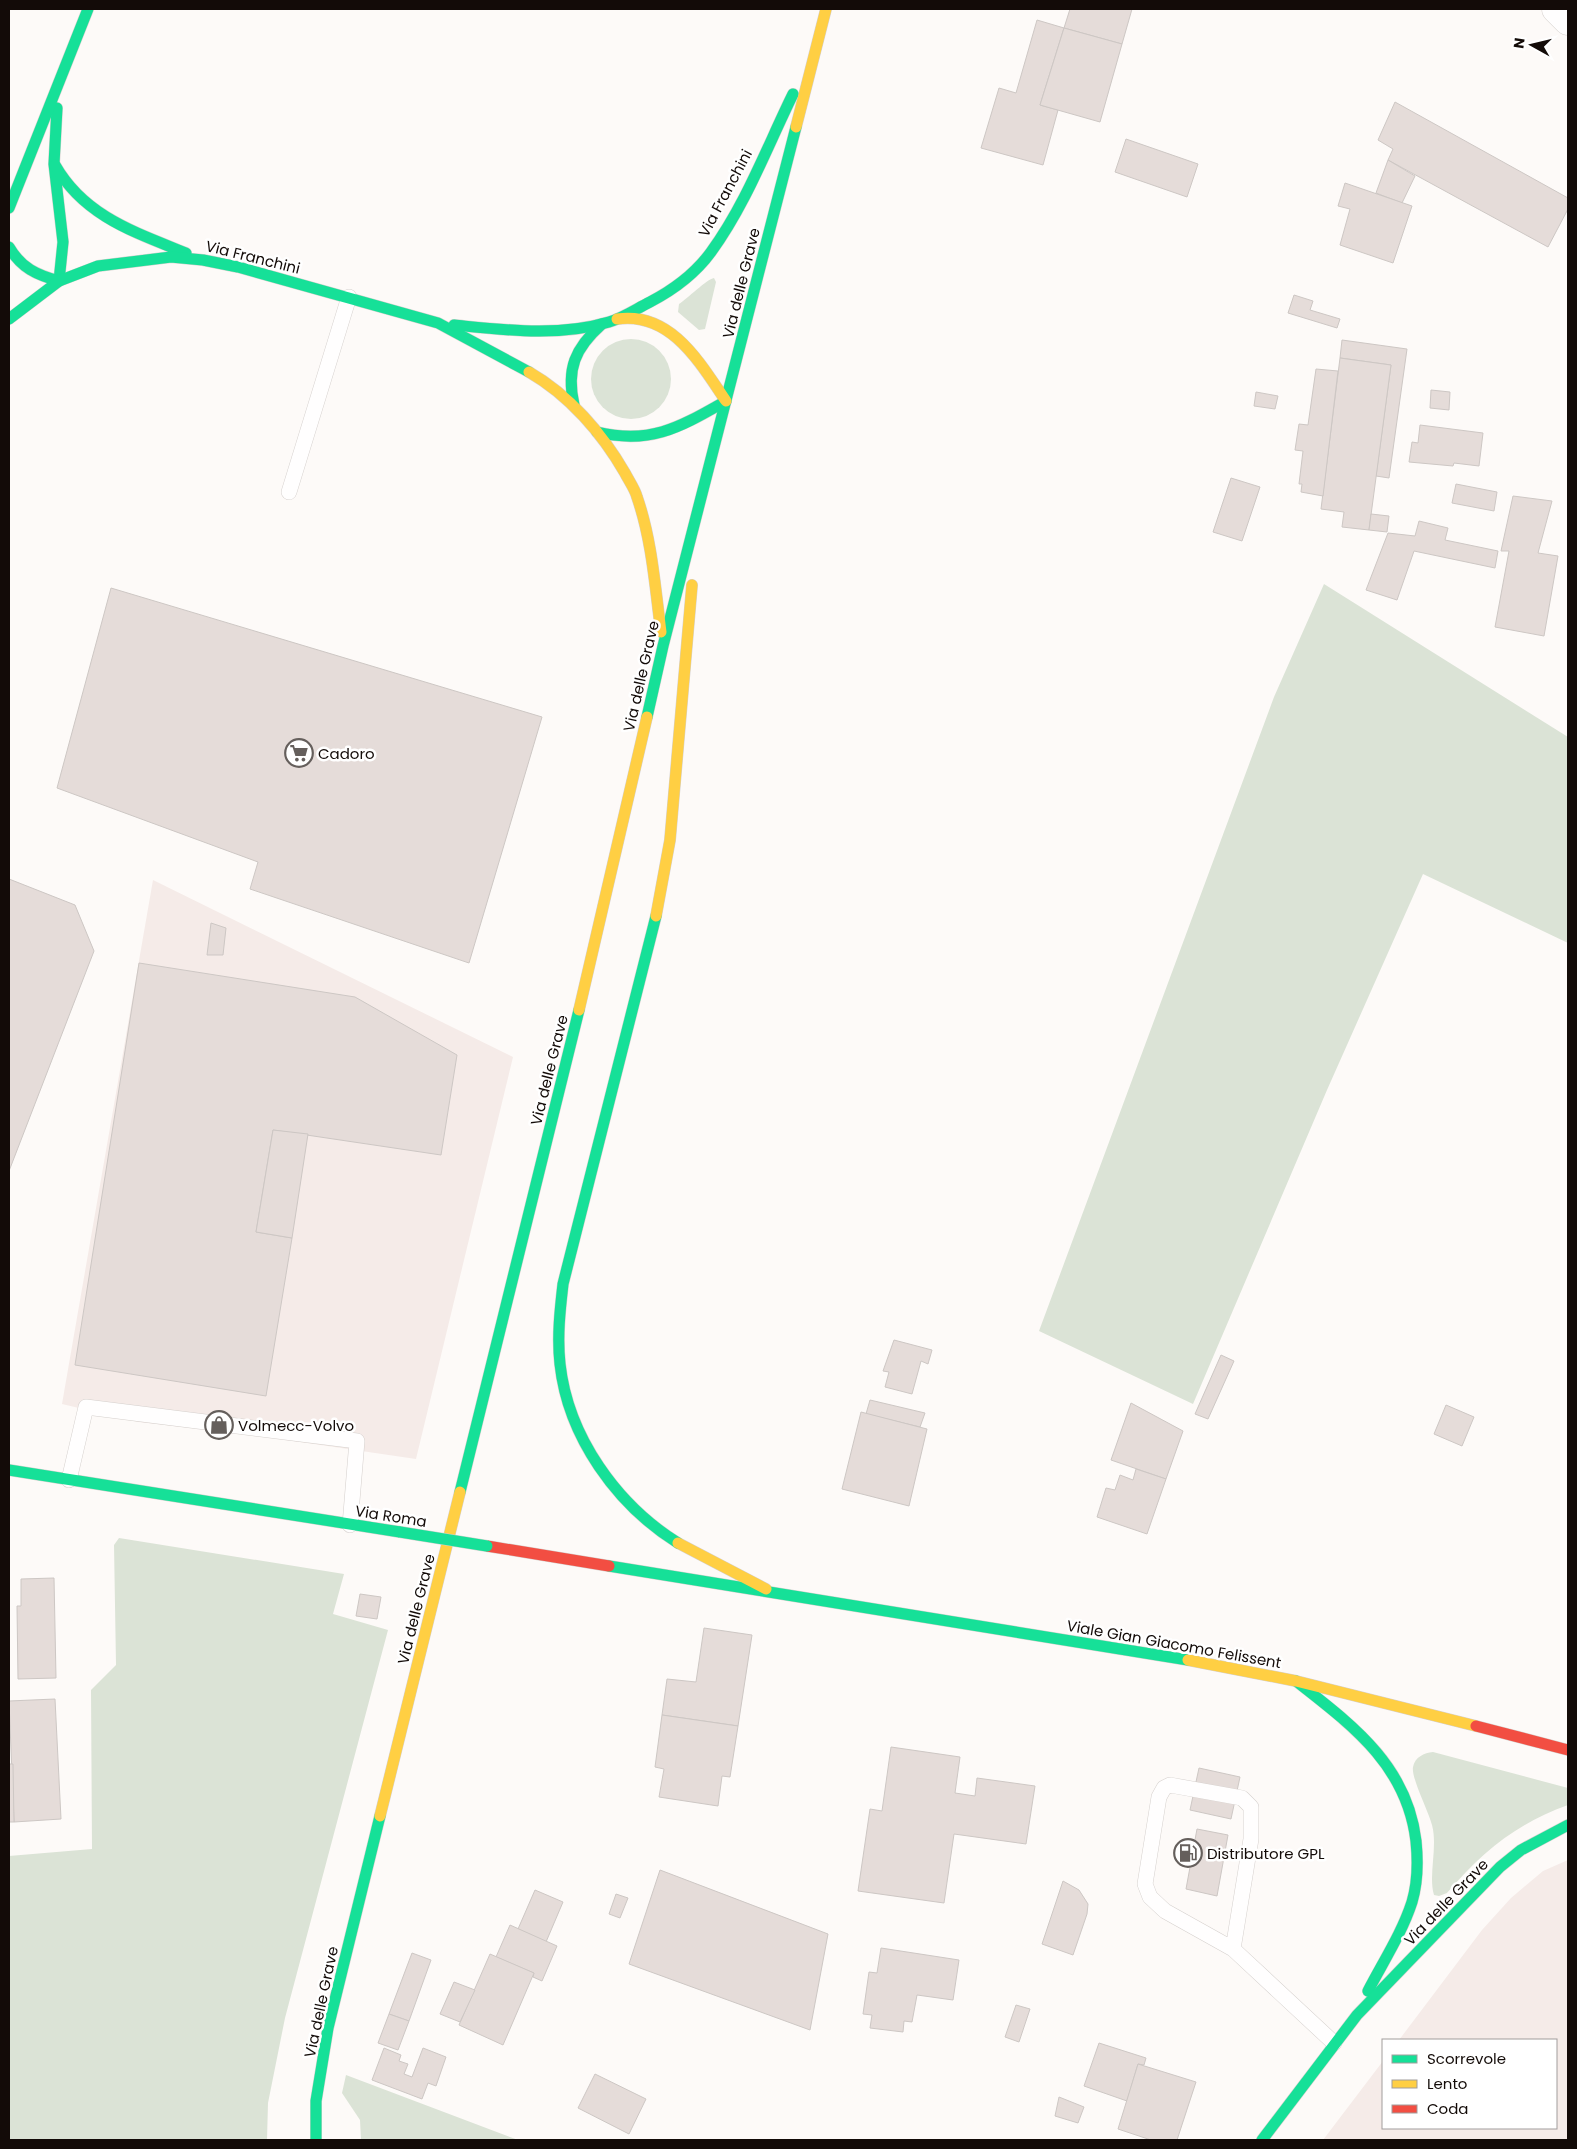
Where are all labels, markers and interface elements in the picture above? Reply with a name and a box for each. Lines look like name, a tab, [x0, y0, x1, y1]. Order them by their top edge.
north arrow	[1507, 20, 1557, 70]
text: N	[1508, 37, 1530, 50]
street label: Via Franchini	[693, 145, 757, 241]
street label: Via delle Grave	[717, 226, 765, 340]
street label: Via Franchini	[204, 235, 302, 279]
street label: Via delle Grave	[618, 618, 664, 734]
supermarket icon: Cadoro	[284, 738, 314, 768]
place label: Cadoro	[318, 743, 375, 764]
street label: Via delle Grave	[525, 1013, 573, 1127]
shop icon: Volmecc-Volvo	[204, 1410, 234, 1440]
place label: Volmecc-Volvo	[238, 1415, 354, 1436]
street label: Via Roma	[354, 1500, 428, 1532]
street label: Via delle Grave	[392, 1552, 440, 1666]
street label: Viale Gian Giacomo Felissent	[1065, 1615, 1283, 1673]
fuel station icon: Distributore GPL	[1173, 1838, 1203, 1868]
place label: Distributore GPL	[1207, 1843, 1325, 1864]
street label: Via delle Grave	[1399, 1854, 1493, 1950]
street label: Via delle Grave	[299, 1944, 343, 2060]
legend	[1382, 2039, 1557, 2129]
text: Scorrevole	[1427, 2048, 1506, 2069]
text: Lento	[1427, 2073, 1467, 2094]
text: Coda	[1427, 2098, 1468, 2119]

